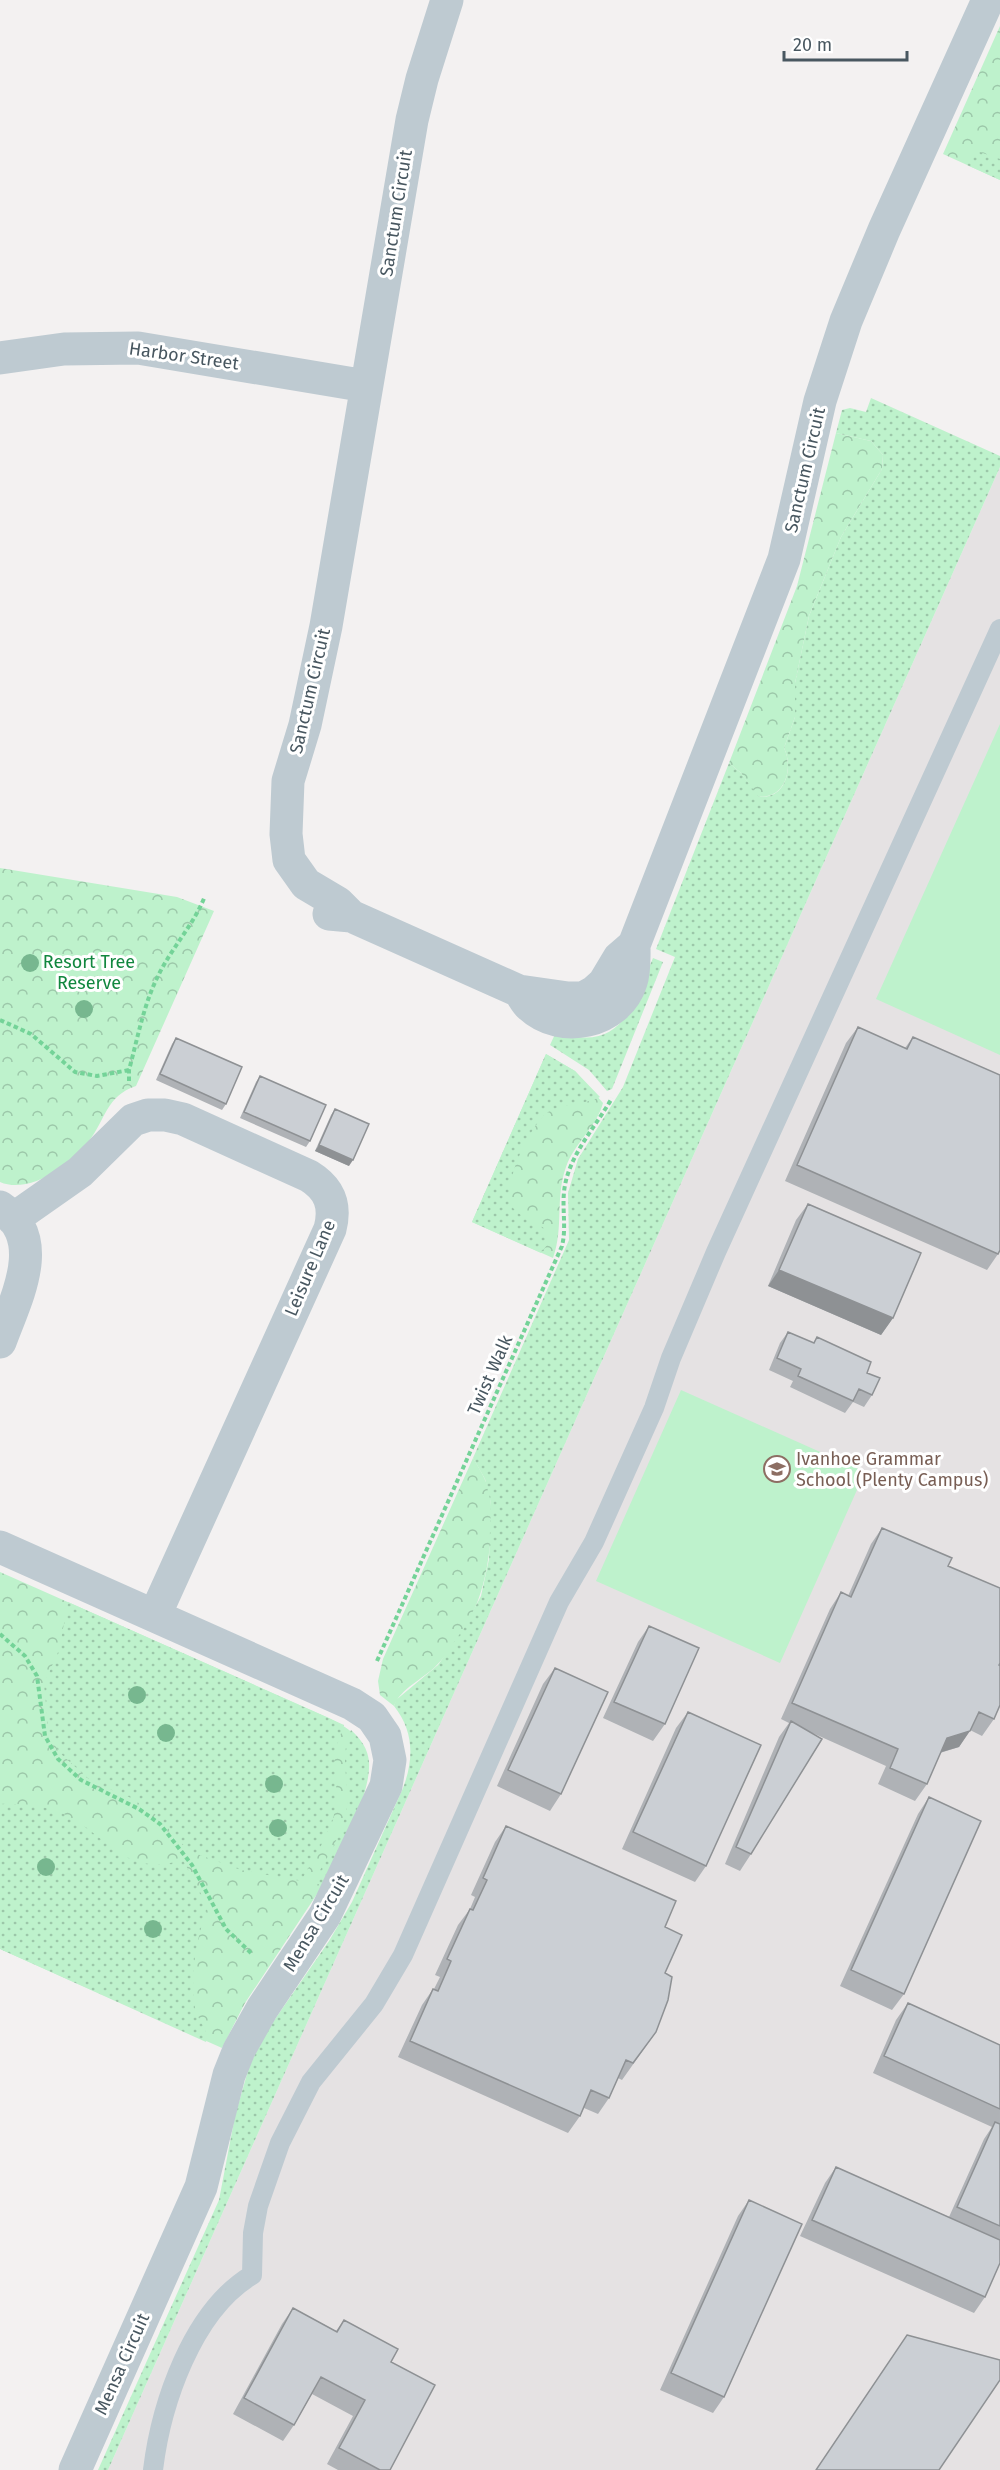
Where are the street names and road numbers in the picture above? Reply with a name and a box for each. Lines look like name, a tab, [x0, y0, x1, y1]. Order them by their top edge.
street label: Sanctum Circuit	[375, 148, 417, 278]
street label: Harbor Street	[128, 337, 241, 375]
street label: Sanctum Circuit	[780, 405, 830, 535]
street label: Sanctum Circuit	[285, 626, 335, 756]
street label: Leisure Lane	[280, 1217, 340, 1319]
street label: Twist Walk	[463, 1331, 518, 1418]
street label: Mensa Circuit	[278, 1870, 354, 1975]
street label: Mensa Circuit	[90, 2309, 154, 2418]

